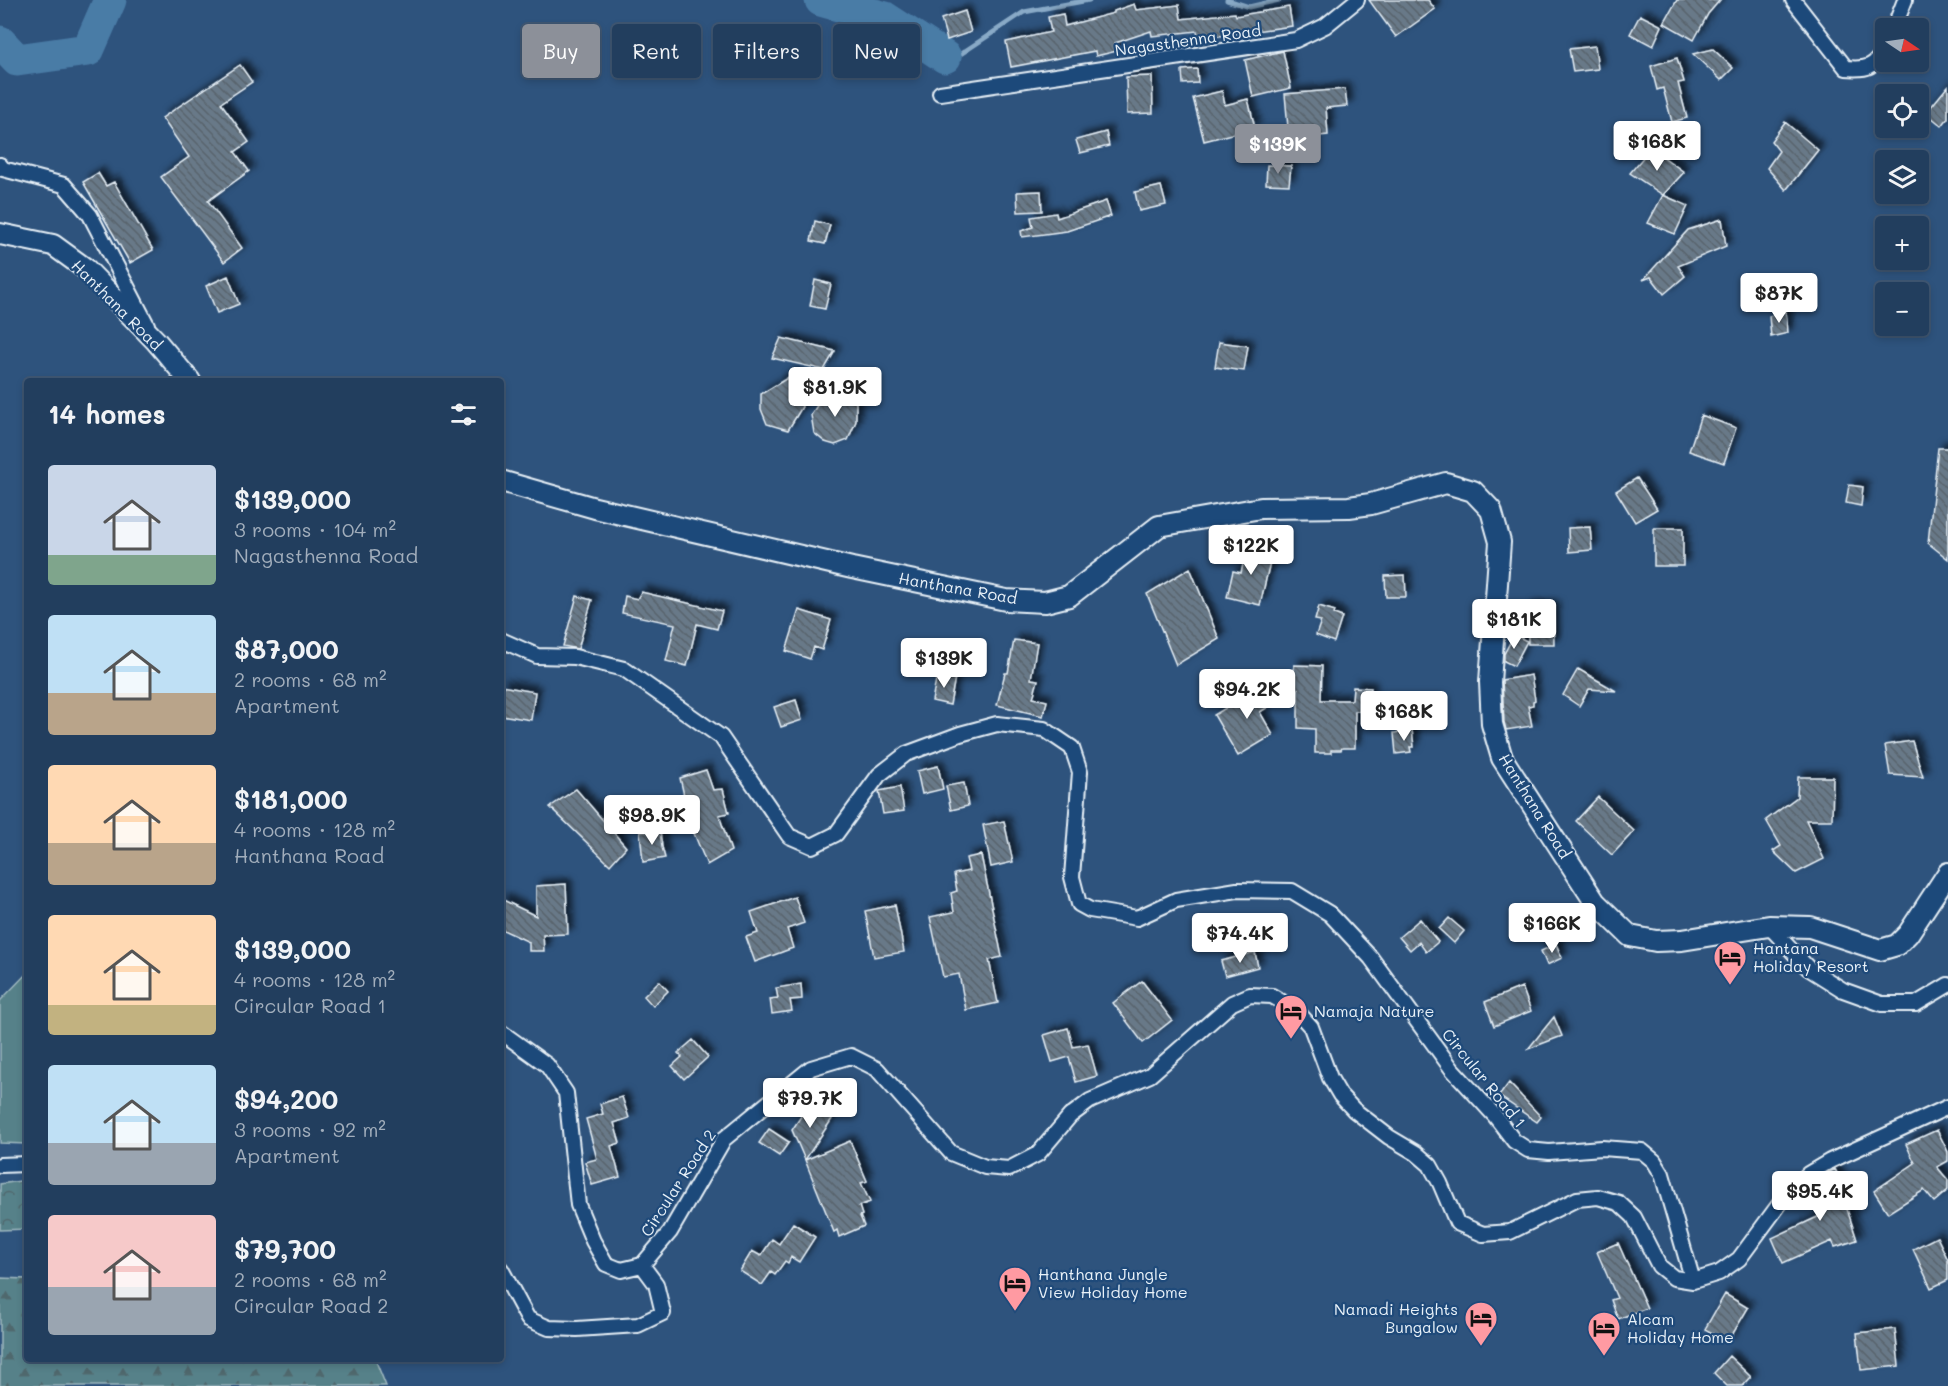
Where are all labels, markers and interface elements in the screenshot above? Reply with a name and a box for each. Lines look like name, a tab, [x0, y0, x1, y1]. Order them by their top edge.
north arrow	[1875, 18, 1929, 72]
map controls	[1875, 18, 1929, 336]
street label: Nagasthenna Road	[1113, 19, 1262, 60]
chip: Buy	[522, 24, 600, 78]
chip: Rent	[612, 24, 701, 78]
chip: Filters	[713, 24, 821, 78]
chip: New	[833, 24, 920, 78]
button: locate	[1875, 84, 1929, 138]
pin: $168K	[1615, 121, 1699, 172]
pin: $139K	[1236, 124, 1320, 175]
text: $168K	[1628, 127, 1686, 153]
text: $139K	[1249, 130, 1307, 156]
button: layers	[1875, 150, 1929, 204]
button: +	[1875, 216, 1929, 270]
street label: Hanthana Road	[67, 255, 167, 355]
pin: $87K	[1743, 273, 1815, 324]
text: $87K	[1754, 279, 1804, 305]
button: −	[1875, 282, 1929, 336]
pin: $81.9K	[786, 367, 884, 418]
text: $81.9K	[803, 373, 867, 399]
text: 14 homes	[48, 397, 166, 431]
icon: filters	[447, 398, 480, 431]
text: $139,000	[234, 482, 351, 516]
icon: home	[96, 489, 168, 561]
text: 3 rooms · 104 m²	[234, 516, 396, 542]
pin: $122K	[1209, 525, 1293, 576]
text: $122K	[1223, 531, 1279, 557]
text: Nagasthenna Road	[234, 542, 418, 568]
street label: Hanthana Road	[897, 567, 1019, 608]
pin: $181K	[1472, 599, 1556, 650]
text: $181K	[1486, 605, 1542, 631]
text: $87,000	[234, 632, 339, 666]
pin: $139K	[902, 638, 986, 689]
icon: home	[96, 639, 168, 711]
text: $139K	[915, 644, 973, 670]
text: 2 rooms · 68 m²	[234, 666, 387, 692]
pin: $94.2K	[1198, 669, 1296, 720]
text: $94.2K	[1213, 675, 1281, 701]
pin: $168K	[1362, 691, 1446, 742]
text: Apartment	[234, 692, 340, 718]
text: $168K	[1375, 697, 1433, 723]
street label: Hanthana Road	[1495, 749, 1576, 862]
text: $181,000	[234, 782, 347, 816]
icon: home	[96, 789, 168, 861]
pin: $98.9K	[603, 795, 701, 846]
text: $98.9K	[618, 801, 686, 827]
text: 4 rooms · 128 m²	[234, 816, 395, 842]
text: Hanthana Road	[234, 842, 384, 868]
pin: $166K	[1510, 903, 1594, 954]
text: $166K	[1523, 909, 1581, 935]
pin: $74.4K	[1191, 913, 1289, 964]
text: $74.4K	[1206, 919, 1274, 945]
text: $139,000	[234, 932, 351, 966]
place label: Hantana Holiday Resort	[1753, 937, 1869, 976]
icon: home	[96, 939, 168, 1011]
hotel icon: Hantana Holiday Resort	[1712, 939, 1748, 986]
text: 4 rooms · 128 m²	[234, 966, 395, 992]
text: Circular Road 1	[234, 992, 386, 1018]
hotel icon: Namaja Nature	[1273, 993, 1309, 1040]
place label: Namaja Nature	[1314, 1000, 1434, 1021]
street label: Circular Road 1	[1438, 1024, 1531, 1132]
pin: $79.7K	[761, 1078, 859, 1129]
text: $94,200	[234, 1082, 338, 1116]
text: $79.7K	[777, 1084, 843, 1110]
icon: home	[96, 1089, 168, 1161]
text: 3 rooms · 92 m²	[234, 1116, 386, 1142]
street label: Circular Road 2	[635, 1125, 720, 1240]
text: Apartment	[234, 1142, 340, 1168]
pin: $95.4K	[1771, 1171, 1869, 1222]
text: $95.4K	[1786, 1177, 1854, 1203]
text: $79,700	[234, 1232, 336, 1266]
icon: home	[96, 1239, 168, 1311]
place label: Hanthana Jungle View Holiday Home	[1038, 1263, 1188, 1302]
hotel icon: Hanthana Jungle View Holiday Home	[997, 1265, 1033, 1312]
text: 2 rooms · 68 m²	[234, 1266, 387, 1292]
text: Circular Road 2	[234, 1292, 388, 1318]
place label: Namadi Heights Bungalow	[1334, 1298, 1458, 1337]
hotel icon: Namadi Heights Bungalow	[1463, 1300, 1499, 1347]
place label: Alcam Holiday Home	[1627, 1308, 1734, 1347]
hotel icon: Alcam Holiday Home	[1586, 1310, 1622, 1357]

